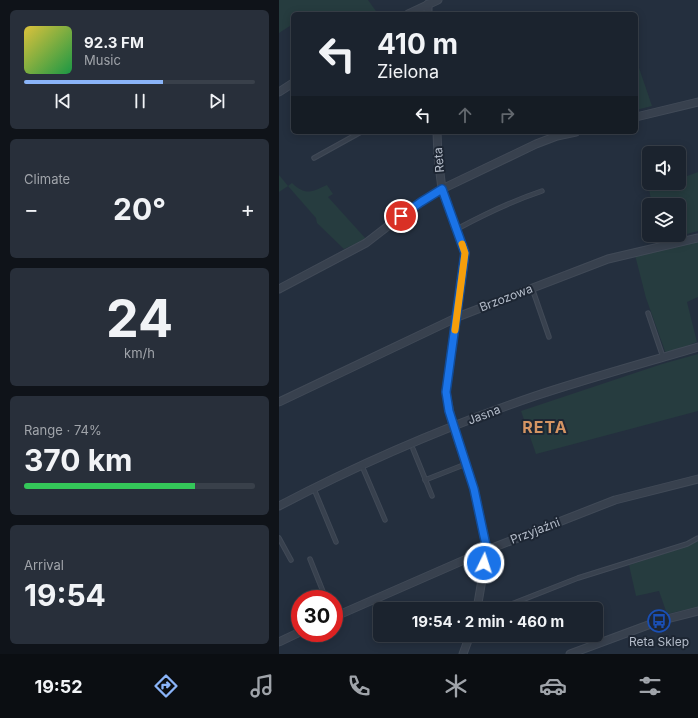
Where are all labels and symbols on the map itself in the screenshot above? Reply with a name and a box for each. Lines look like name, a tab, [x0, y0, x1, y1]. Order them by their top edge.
street label: Reta	[430, 147, 447, 173]
pin	[384, 199, 418, 233]
street label: Brzozowa	[477, 281, 535, 315]
street label: Jasna	[465, 401, 502, 428]
district label: RETA	[522, 417, 568, 437]
street label: Przyjaźni	[508, 514, 562, 547]
position arrow	[463, 542, 505, 584]
speed limit sign: 30	[291, 590, 343, 642]
bus stop icon: Reta Sklep	[646, 608, 672, 634]
place label: Reta Sklep	[629, 634, 689, 649]

